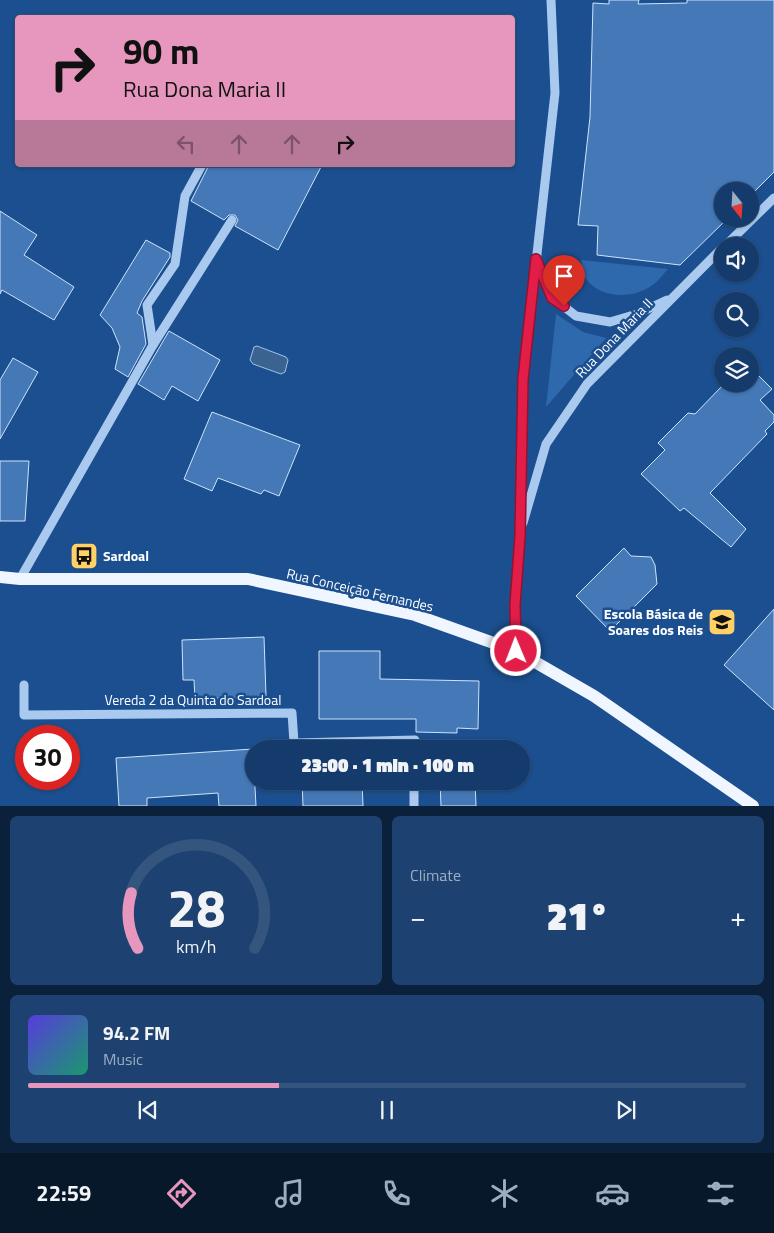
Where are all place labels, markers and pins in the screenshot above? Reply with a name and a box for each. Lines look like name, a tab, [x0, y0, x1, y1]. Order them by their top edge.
pin	[543, 255, 585, 306]
bus stop icon: Sardoal	[69, 541, 99, 571]
place label: Sardoal	[103, 545, 149, 566]
place label: Escola Básica de Soares dos Reis	[604, 603, 703, 640]
school or university icon: Escola Básica de Soares dos Reis	[707, 607, 737, 637]

